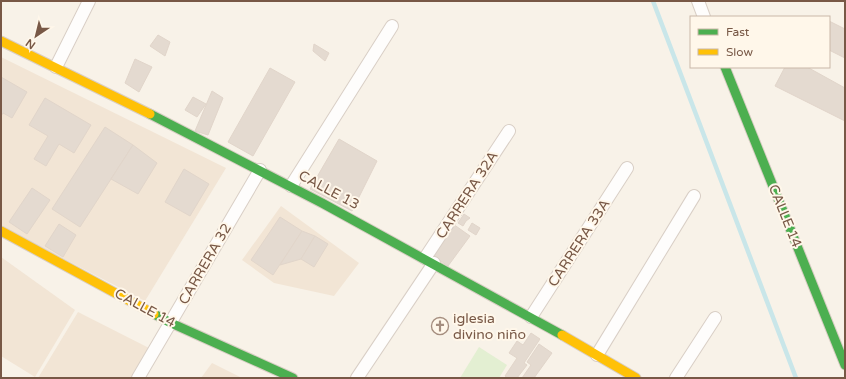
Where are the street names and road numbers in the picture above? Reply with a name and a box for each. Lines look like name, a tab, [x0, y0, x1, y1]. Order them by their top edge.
street label: CARRERA 32A	[432, 148, 502, 242]
street label: CALLE 13	[296, 167, 362, 213]
street label: CALLE 14	[765, 182, 805, 250]
street label: CARRERA 33A	[544, 196, 614, 290]
street label: CARRERA 32	[175, 220, 235, 308]
street label: CALLE 14	[112, 285, 179, 331]

